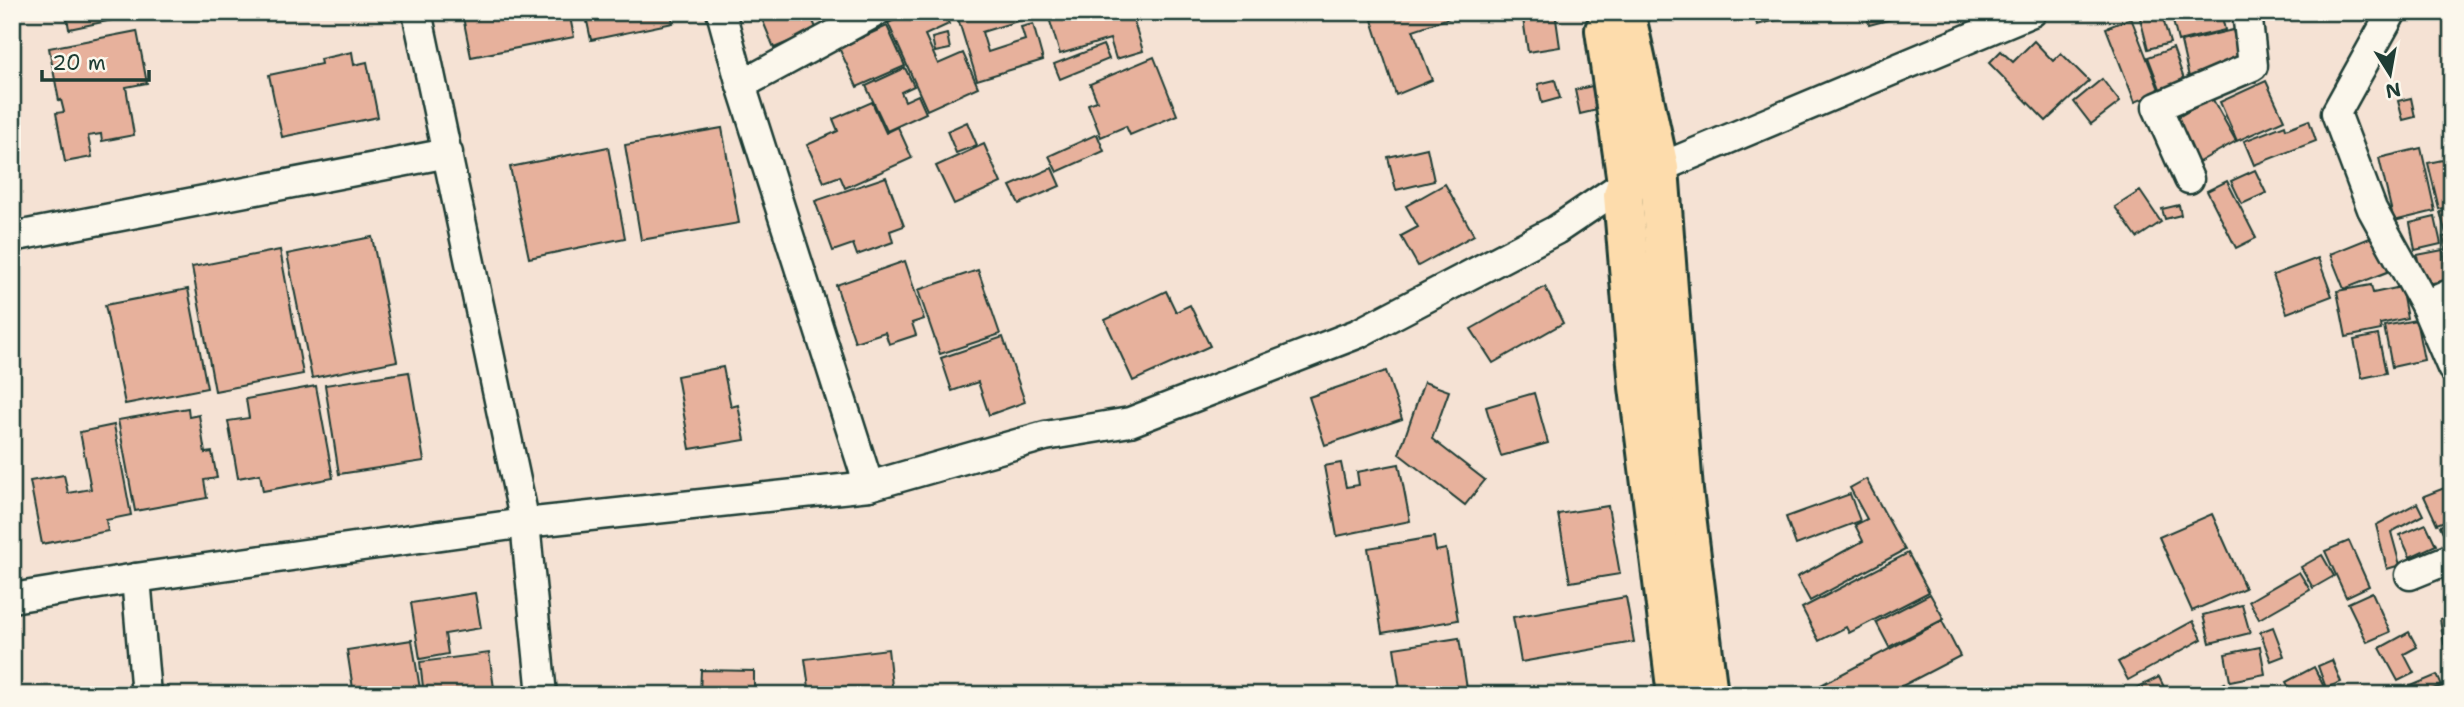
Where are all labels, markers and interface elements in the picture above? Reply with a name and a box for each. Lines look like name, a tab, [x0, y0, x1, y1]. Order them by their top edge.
scale bar	[42, 38, 149, 82]
north arrow	[2356, 38, 2426, 108]
text: 20 m	[52, 49, 106, 77]
text: N	[2383, 76, 2403, 104]

